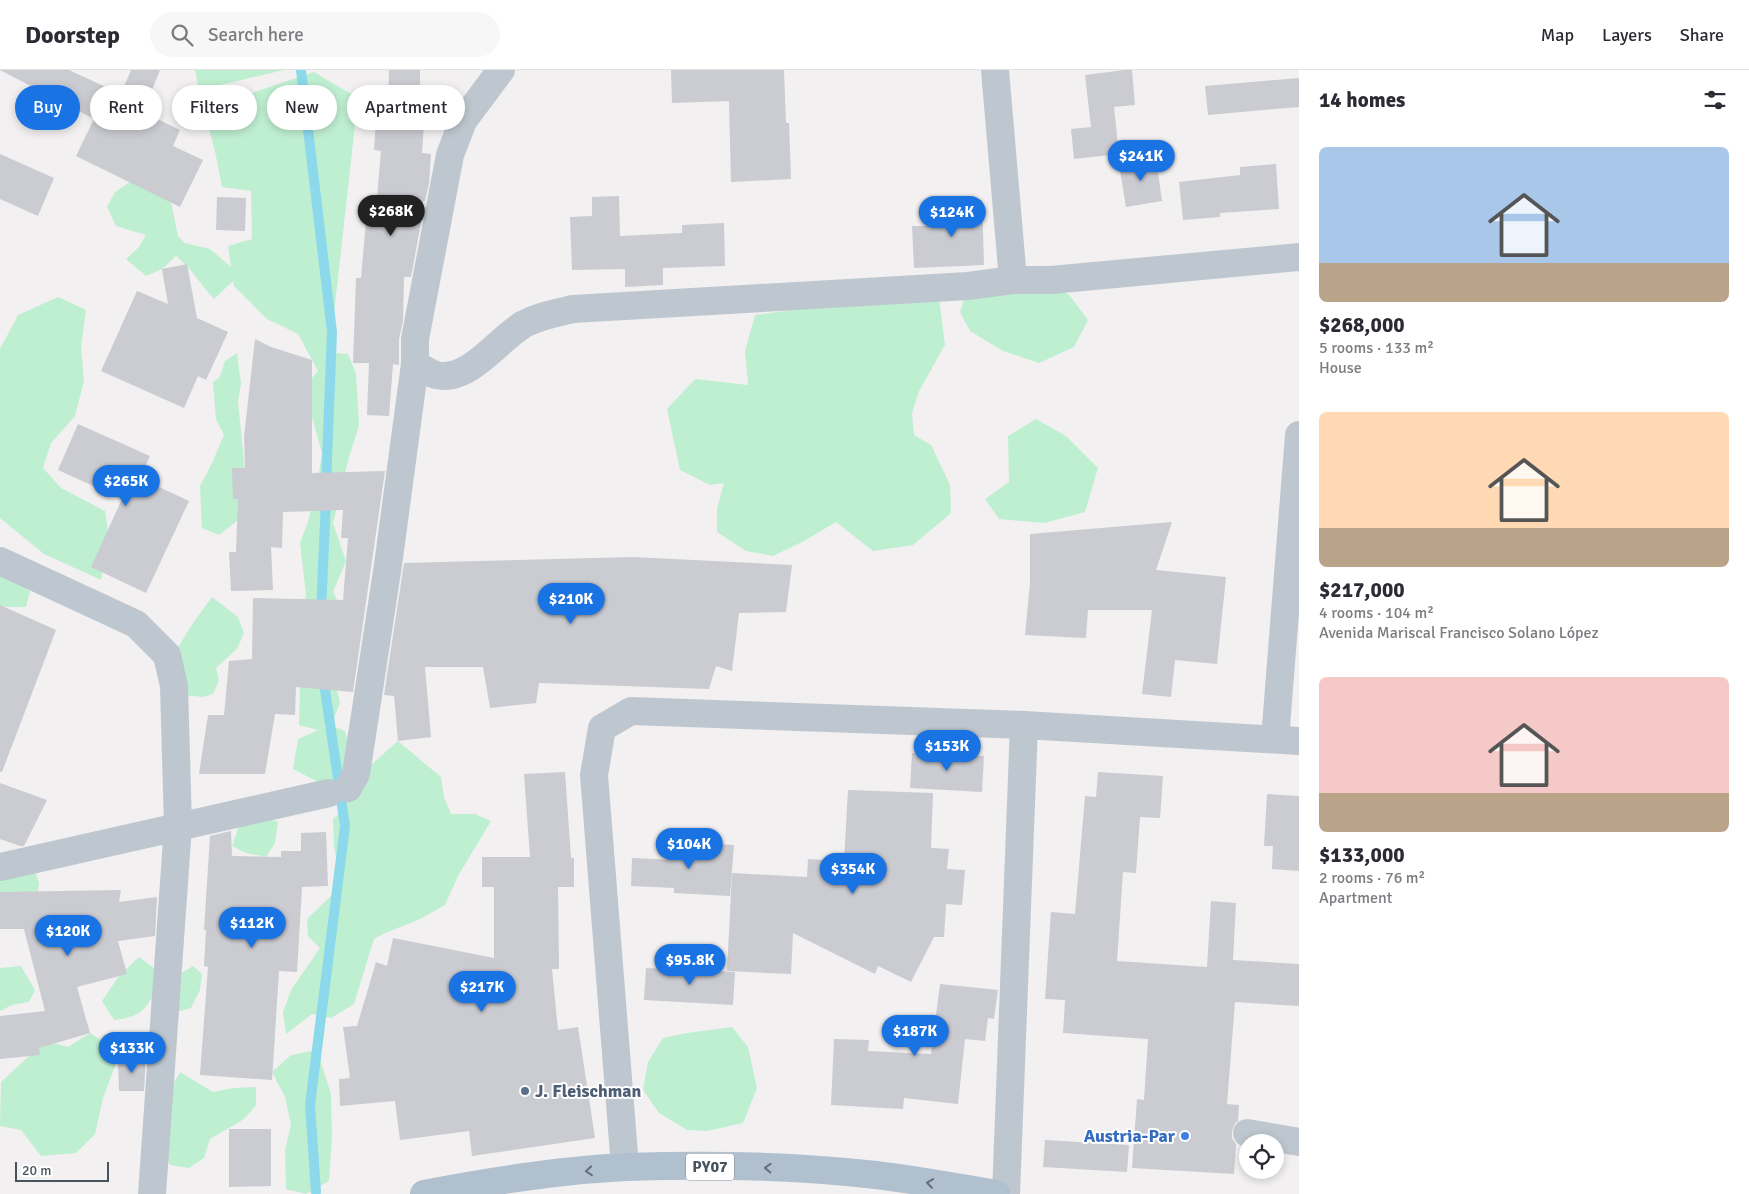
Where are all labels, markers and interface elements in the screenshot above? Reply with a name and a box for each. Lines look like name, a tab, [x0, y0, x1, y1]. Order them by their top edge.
search box	[150, 12, 500, 57]
text: Doorstep	[25, 20, 120, 50]
icon: search	[168, 21, 196, 49]
text: Search here	[208, 23, 304, 47]
text: Map	[1541, 24, 1574, 46]
text: Layers	[1602, 24, 1652, 46]
text: Share	[1680, 24, 1724, 46]
chip: Buy	[15, 85, 80, 130]
chip: Rent	[90, 85, 162, 130]
chip: Filters	[172, 85, 257, 130]
chip: New	[267, 85, 337, 130]
chip: Apartment	[347, 85, 465, 130]
icon: filters	[1701, 86, 1729, 114]
text: 14 homes	[1319, 87, 1405, 113]
pin: $241K	[1106, 140, 1176, 182]
text: $241K	[1119, 146, 1163, 166]
icon: home	[1479, 180, 1569, 270]
pin: $268K	[356, 194, 426, 237]
pin: $124K	[917, 196, 987, 238]
text: $268K	[369, 201, 413, 221]
text: $124K	[930, 202, 974, 222]
text: $268,000	[1319, 312, 1405, 338]
text: 5 rooms · 133 m²	[1319, 338, 1434, 358]
text: House	[1319, 358, 1362, 378]
icon: home	[1479, 445, 1569, 535]
pin: $265K	[91, 464, 161, 507]
text: $265K	[104, 471, 148, 491]
text: $217,000	[1319, 577, 1405, 603]
pin: $210K	[536, 582, 606, 625]
text: $210K	[549, 589, 593, 609]
text: 4 rooms · 104 m²	[1319, 603, 1434, 623]
text: Avenida Mariscal Francisco Solano López	[1319, 623, 1599, 643]
icon: home	[1479, 710, 1569, 800]
pin: $153K	[912, 730, 982, 772]
text: $153K	[925, 736, 969, 756]
pin: $104K	[654, 828, 724, 870]
text: $104K	[667, 834, 711, 854]
text: $133,000	[1319, 842, 1405, 868]
pin: $354K	[818, 852, 888, 895]
text: $354K	[831, 859, 875, 879]
text: 2 rooms · 76 m²	[1319, 868, 1425, 888]
text: Apartment	[1319, 888, 1392, 908]
pin: $112K	[217, 906, 287, 949]
text: $112K	[230, 913, 274, 933]
pin: $120K	[33, 914, 103, 957]
text: $120K	[46, 921, 90, 941]
pin: $95.8K	[649, 944, 731, 986]
text: $95.8K	[665, 950, 715, 970]
pin: $217K	[447, 970, 517, 1013]
text: $217K	[460, 977, 504, 997]
pin: $187K	[880, 1014, 950, 1057]
text: $187K	[893, 1021, 937, 1041]
pin: $133K	[97, 1032, 167, 1074]
text: $133K	[110, 1038, 154, 1058]
place label: J. Fleischman	[535, 1080, 642, 1102]
marker: J. Fleischman	[519, 1085, 531, 1097]
place label: Austria-Par	[1084, 1125, 1176, 1147]
marker: Austria-Par	[1179, 1130, 1191, 1142]
map controls	[1239, 1134, 1284, 1179]
button: locate	[1239, 1134, 1284, 1179]
road number: PY07	[686, 1154, 734, 1180]
scale bar	[15, 1159, 109, 1182]
text: 20 m	[22, 1162, 51, 1179]
one-way arrow	[764, 1163, 772, 1174]
one-way arrow	[584, 1165, 592, 1176]
one-way arrow	[926, 1178, 934, 1189]

